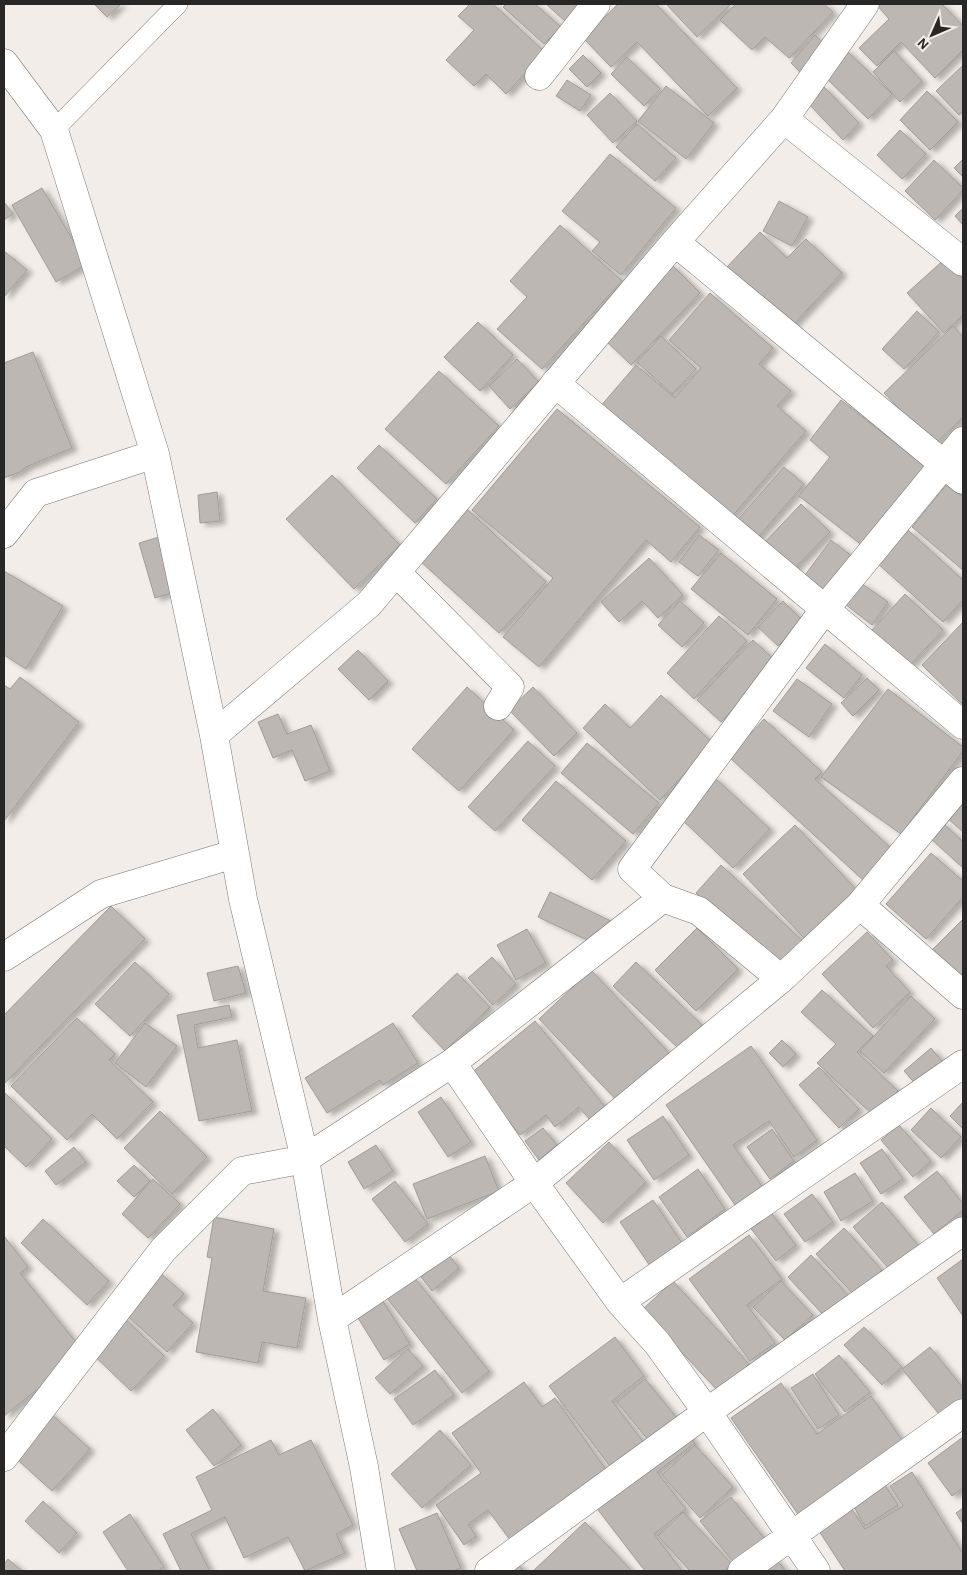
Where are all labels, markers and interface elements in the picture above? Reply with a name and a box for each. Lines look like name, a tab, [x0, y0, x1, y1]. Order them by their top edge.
north arrow	[907, 10, 957, 60]
text: N	[915, 35, 932, 52]

